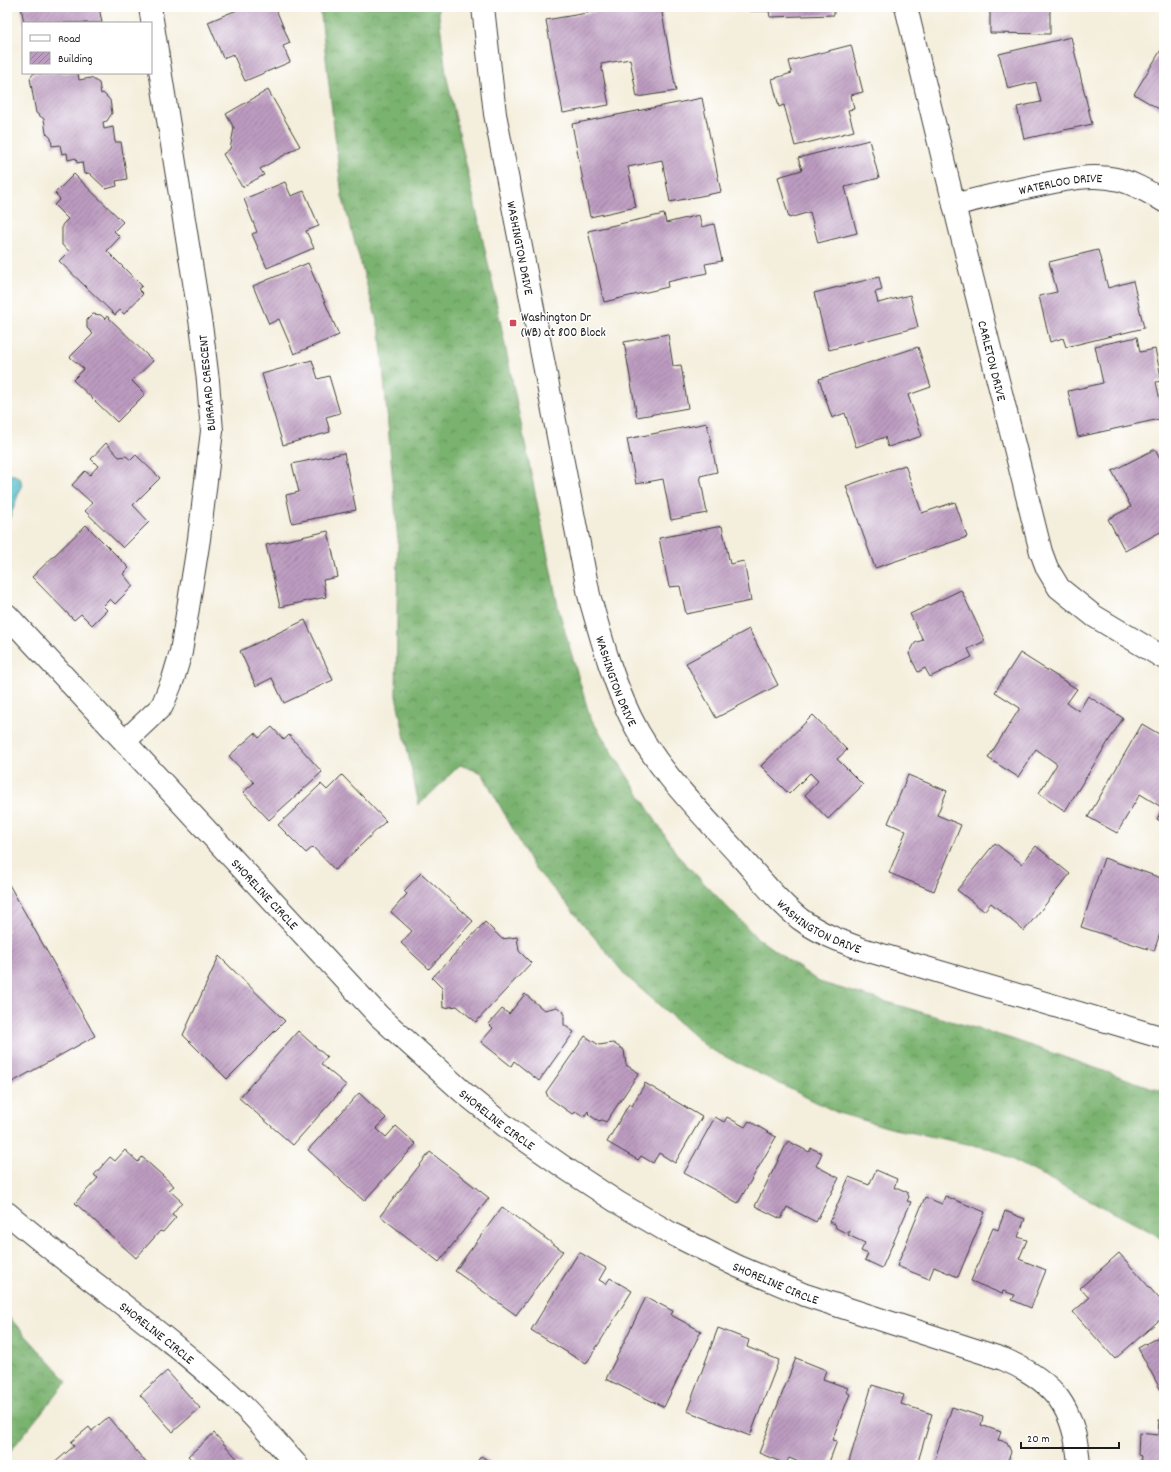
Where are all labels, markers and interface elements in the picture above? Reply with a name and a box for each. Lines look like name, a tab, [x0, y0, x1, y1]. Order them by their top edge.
legend	[22, 22, 152, 74]
text: Road	[58, 31, 80, 48]
text: Building	[58, 51, 93, 68]
street label: WATERLOO DRIVE	[1017, 170, 1103, 201]
street label: WASHINGTON DRIVE	[500, 200, 537, 297]
place label: Washington Dr (WB) at 800 Block	[521, 309, 606, 343]
marker: Washington Dr (WB) at 800 Block	[508, 318, 518, 328]
street label: CARLETON DRIVE	[971, 319, 1010, 403]
street label: BURRARD CRESCENT	[195, 334, 222, 432]
street label: WASHINGTON DRIVE	[589, 634, 641, 730]
street label: SHORELINE CIRCLE	[226, 855, 302, 935]
street label: WASHINGTON DRIVE	[771, 896, 864, 960]
street label: SHORELINE CIRCLE	[453, 1086, 538, 1156]
street label: SHORELINE CIRCLE	[729, 1258, 821, 1311]
street label: SHORELINE CIRCLE	[114, 1298, 198, 1370]
scale bar	[1021, 1424, 1119, 1450]
text: 20 m	[1027, 1431, 1050, 1448]

